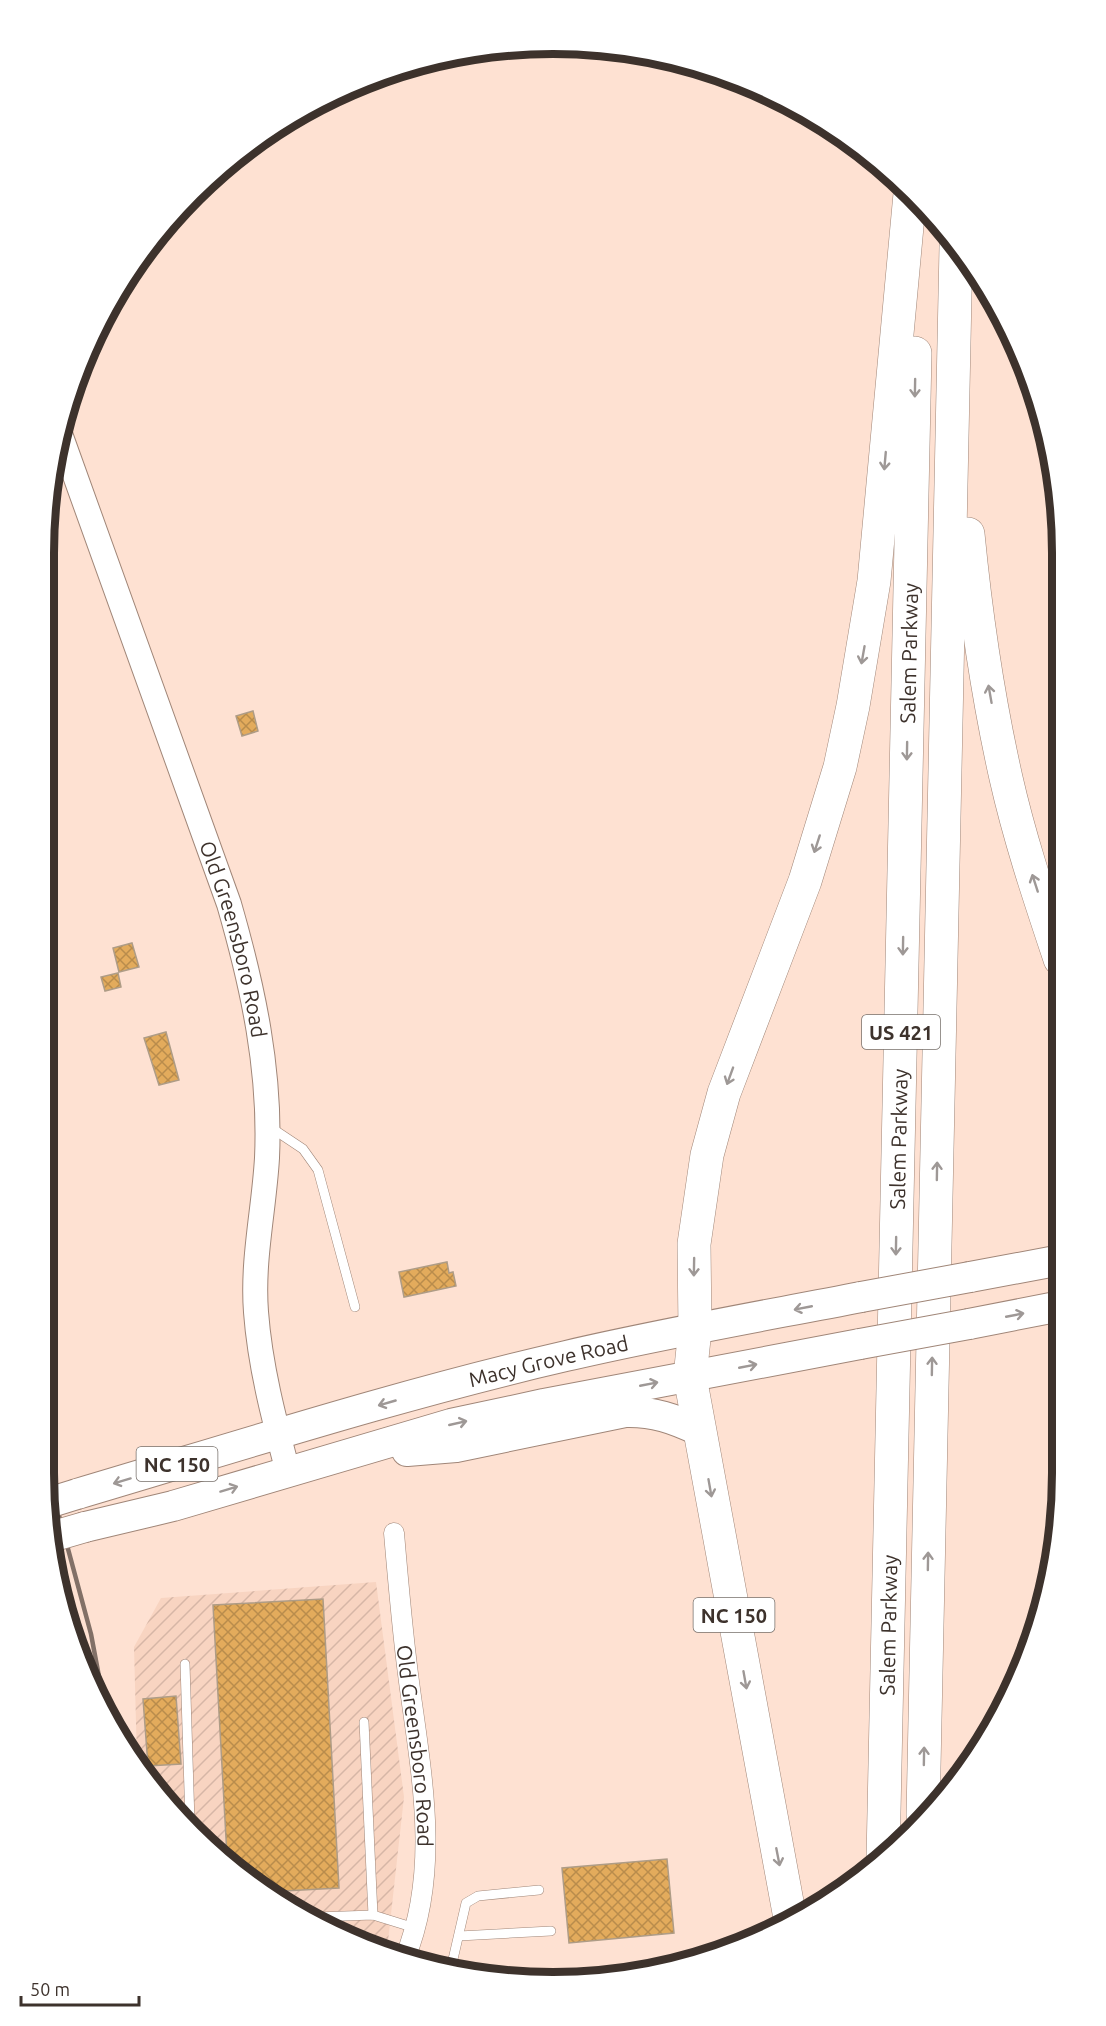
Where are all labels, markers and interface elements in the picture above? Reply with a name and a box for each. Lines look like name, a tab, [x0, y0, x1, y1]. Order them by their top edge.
one-way arrow	[909, 378, 920, 398]
one-way arrow	[879, 451, 890, 471]
street label: Salem Parkway	[895, 583, 922, 724]
one-way arrow	[857, 645, 868, 664]
one-way arrow	[984, 684, 995, 704]
one-way arrow	[901, 741, 913, 761]
one-way arrow	[811, 834, 822, 853]
street label: Old Greensboro Road	[195, 838, 272, 1039]
one-way arrow	[1029, 874, 1040, 893]
one-way arrow	[897, 936, 909, 956]
road number: US 421	[862, 1015, 940, 1049]
one-way arrow	[724, 1067, 735, 1085]
street label: Salem Parkway	[885, 1068, 912, 1210]
one-way arrow	[931, 1162, 942, 1182]
one-way arrow	[891, 1236, 902, 1256]
one-way arrow	[688, 1257, 700, 1277]
one-way arrow	[794, 1303, 814, 1314]
one-way arrow	[1004, 1309, 1024, 1320]
street label: Macy Grove Road	[466, 1330, 630, 1391]
one-way arrow	[927, 1357, 938, 1377]
one-way arrow	[737, 1360, 757, 1371]
one-way arrow	[639, 1378, 658, 1389]
one-way arrow	[378, 1398, 397, 1409]
one-way arrow	[448, 1417, 467, 1428]
road number: NC 150	[136, 1447, 218, 1481]
one-way arrow	[113, 1476, 132, 1487]
one-way arrow	[705, 1478, 716, 1497]
one-way arrow	[220, 1483, 239, 1494]
one-way arrow	[922, 1552, 934, 1572]
street label: Salem Parkway	[874, 1554, 901, 1696]
road number: NC 150	[694, 1598, 774, 1632]
street label: Old Greensboro Road	[393, 1643, 438, 1847]
one-way arrow	[740, 1670, 751, 1689]
one-way arrow	[918, 1747, 930, 1767]
one-way arrow	[773, 1847, 784, 1866]
scale bar	[21, 1969, 140, 2007]
text: 50 m	[30, 1979, 70, 1999]

